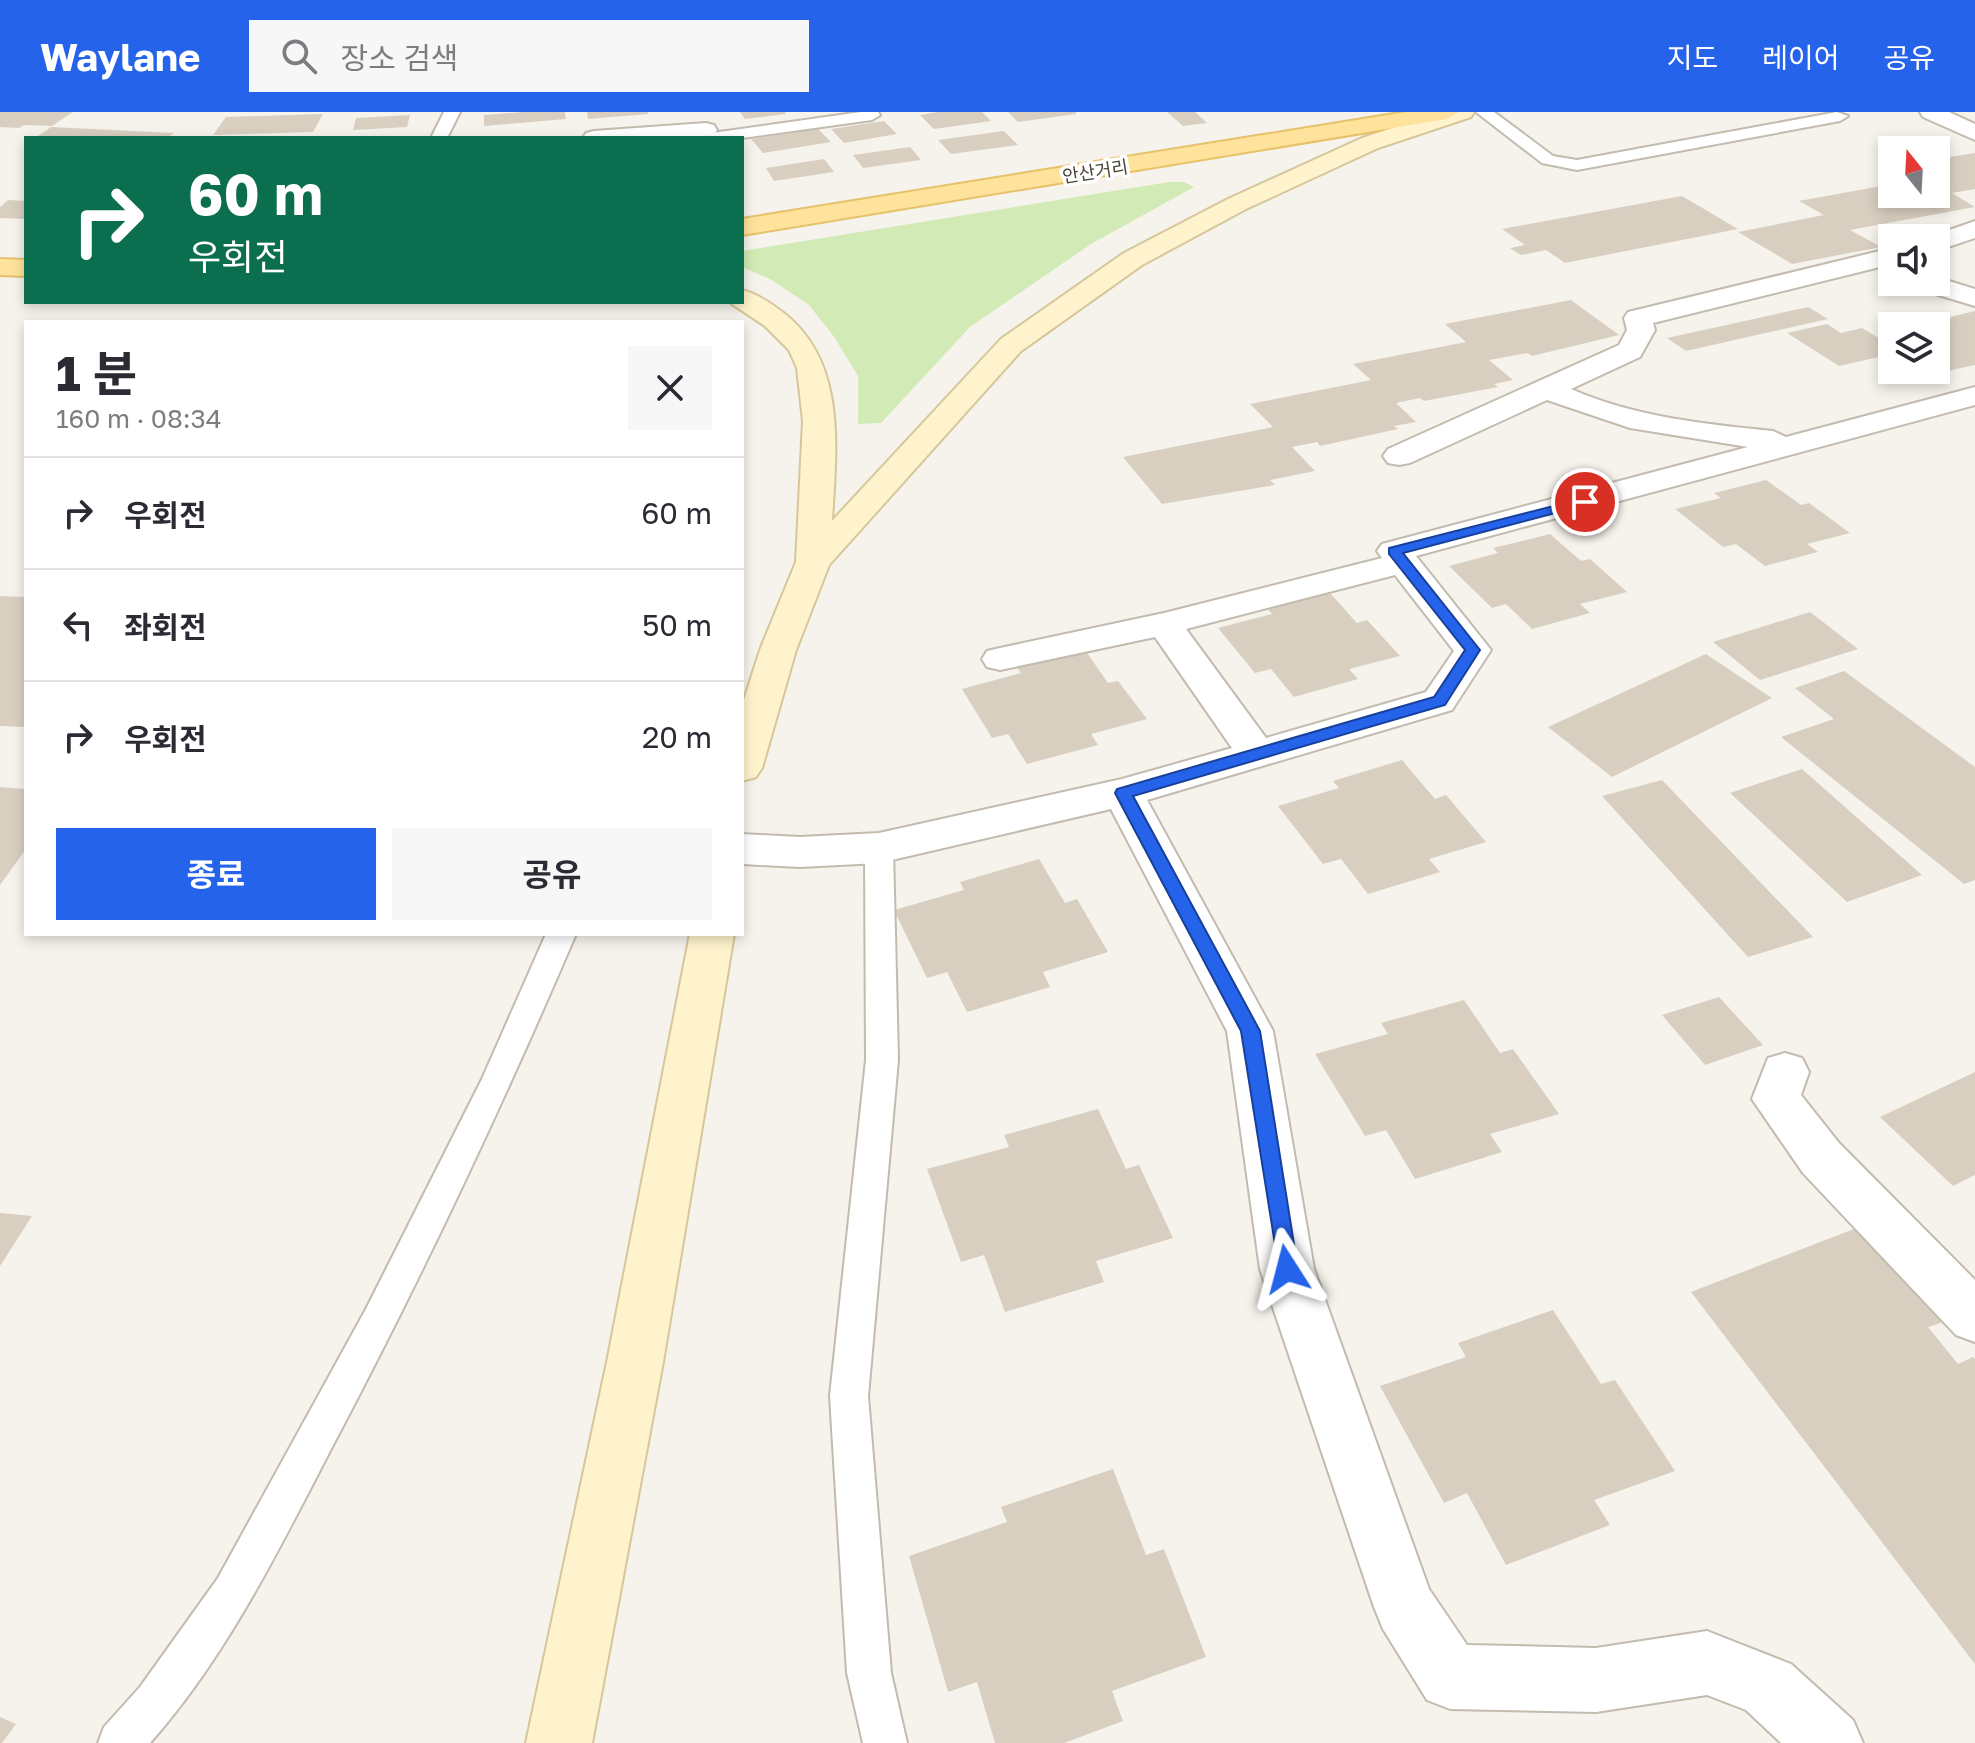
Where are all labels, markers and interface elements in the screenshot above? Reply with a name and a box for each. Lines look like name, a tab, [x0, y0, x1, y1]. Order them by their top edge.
search box	[249, 20, 809, 92]
text: Waylane	[40, 34, 201, 79]
icon: search	[277, 34, 321, 78]
text: 장소 검색	[341, 40, 458, 76]
text: 지도	[1667, 41, 1718, 74]
text: 레이어	[1762, 41, 1839, 74]
text: 공유	[1883, 41, 1935, 74]
north arrow	[1878, 136, 1950, 208]
map controls	[1878, 136, 1950, 384]
street label: 안산거리	[1061, 155, 1129, 187]
text: 60 m	[188, 160, 323, 227]
icon: right	[56, 168, 160, 272]
button: sound	[1878, 224, 1950, 296]
text: 우회전	[188, 235, 287, 278]
button: layers	[1878, 312, 1950, 384]
text: 1 분	[56, 344, 137, 402]
button: close	[628, 346, 712, 430]
text: 160 m · 08:34	[56, 403, 222, 434]
pin	[1551, 468, 1619, 536]
icon: arrive	[1563, 480, 1607, 524]
icon: right	[56, 491, 100, 535]
text: 60 m	[641, 495, 712, 531]
text: 우회전	[124, 497, 207, 533]
icon: left	[56, 603, 100, 647]
text: 50 m	[642, 607, 712, 643]
text: 좌회전	[124, 609, 207, 645]
icon: right	[56, 715, 100, 759]
text: 20 m	[642, 719, 712, 755]
text: 우회전	[124, 721, 207, 757]
button: 종료	[56, 828, 376, 920]
button: 공유	[392, 828, 712, 920]
position arrow	[1245, 1227, 1329, 1311]

